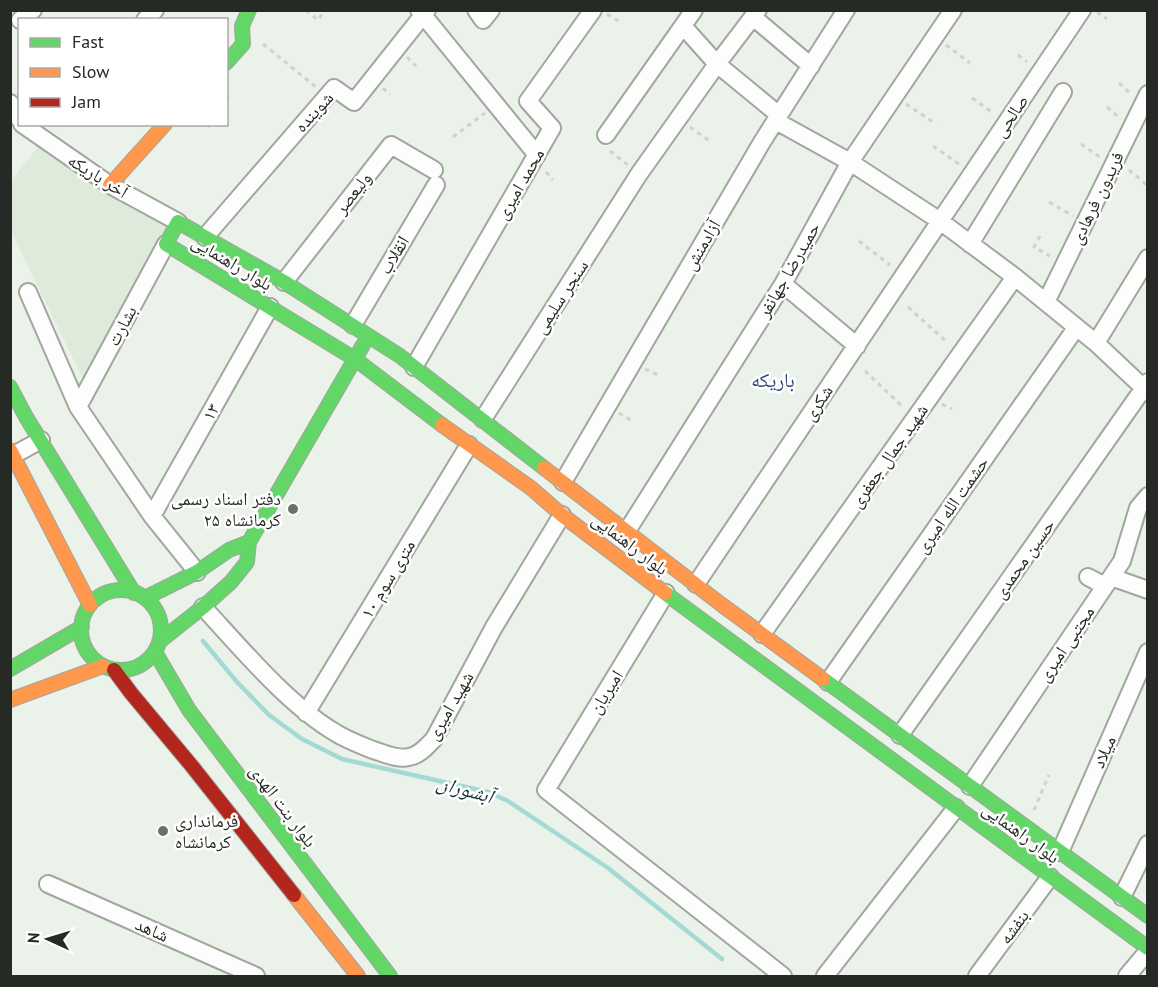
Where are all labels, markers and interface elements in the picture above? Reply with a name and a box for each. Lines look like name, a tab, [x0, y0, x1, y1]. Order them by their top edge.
legend	[18, 18, 228, 126]
text: Fast	[72, 30, 104, 53]
text: Slow	[72, 60, 110, 83]
street label: شوینده	[289, 86, 338, 137]
text: Jam	[71, 90, 101, 113]
street label: صالحی	[988, 90, 1033, 142]
street label: محمد امیری	[490, 144, 549, 223]
street label: آخر باریکه	[64, 148, 133, 203]
street label: فریدون فرهادی	[1064, 148, 1129, 248]
street label: ولیعصر	[328, 167, 376, 219]
street label: آزادمنش	[678, 215, 725, 274]
street label: حمیدرضا جهانفر	[752, 218, 825, 322]
street label: بلوار راهنمایی	[188, 230, 277, 296]
street label: انقلاب	[373, 231, 414, 278]
street label: سنجر سلیمی	[528, 255, 593, 338]
street label: بشارت	[101, 302, 142, 350]
district label: باریکه	[751, 367, 795, 393]
street label: شکری	[797, 380, 838, 425]
street label: ۱۳	[197, 399, 225, 424]
street label: شهید جمال جعفری	[844, 399, 933, 512]
street label: حشمت الله امیری	[910, 452, 993, 558]
place label: دفتر اسناد رسمی ۲۵ کرمانشاه	[171, 487, 282, 531]
marker: دفتر اسناد رسمی ۲۵ کرمانشاه	[286, 502, 300, 516]
street label: بلوار راهنمایی	[587, 507, 673, 580]
street label: حسین محمدی	[988, 514, 1060, 603]
street label: ۱۰ متری سوم	[355, 535, 421, 623]
street label: مجتبی امیری	[1032, 601, 1099, 686]
street label: امیریان	[583, 665, 628, 718]
street label: شهید امیری	[421, 667, 478, 744]
street label: میلاد	[1086, 732, 1121, 772]
street label: بلوار بنت الهدی	[245, 760, 322, 852]
water label: آبشوران	[434, 769, 501, 810]
street label: بلوار راهنمایی	[978, 797, 1064, 868]
place label: فرمانداری کرمانشاه	[175, 809, 238, 853]
marker: فرمانداری کرمانشاه	[156, 824, 170, 838]
street label: بنفشه	[993, 905, 1034, 949]
north arrow	[18, 909, 78, 969]
street label: شاهد	[132, 912, 172, 947]
text: N	[23, 932, 43, 944]

